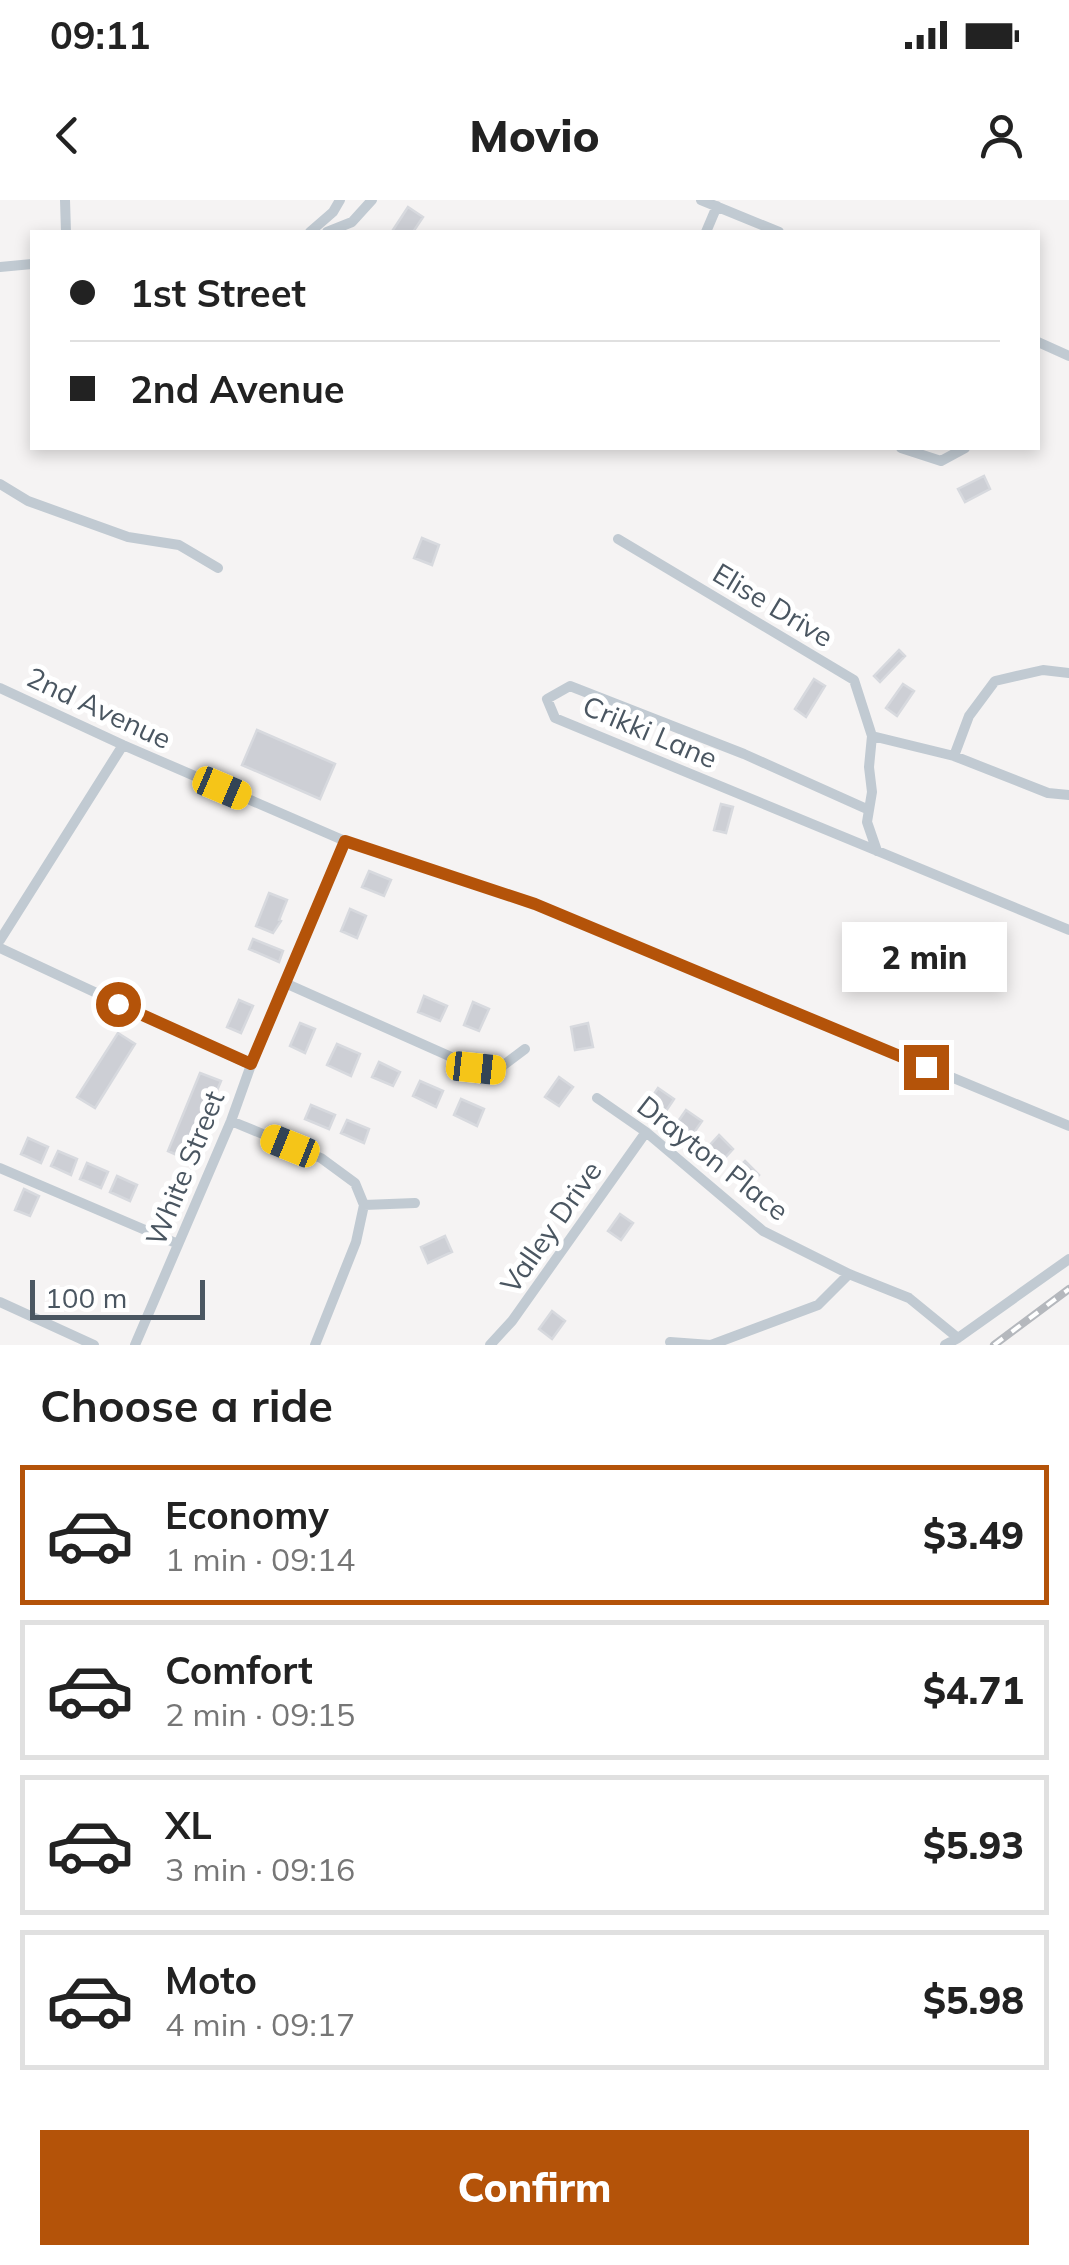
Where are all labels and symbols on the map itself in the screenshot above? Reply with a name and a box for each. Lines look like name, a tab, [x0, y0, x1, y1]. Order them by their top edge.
street label: Elise Drive	[707, 555, 840, 654]
street label: 2nd Avenue	[22, 659, 177, 756]
street label: Crikki Lane	[578, 688, 723, 775]
car	[189, 762, 255, 814]
callout: 2 min	[844, 922, 1008, 992]
route start	[96, 982, 141, 1027]
route end	[904, 1045, 949, 1090]
car	[445, 1050, 507, 1086]
street label: White Street	[138, 1085, 232, 1250]
street label: Drayton Place	[631, 1088, 796, 1228]
car	[257, 1121, 323, 1171]
street label: Valley Drive	[492, 1154, 609, 1299]
scale bar	[30, 1275, 205, 1320]

